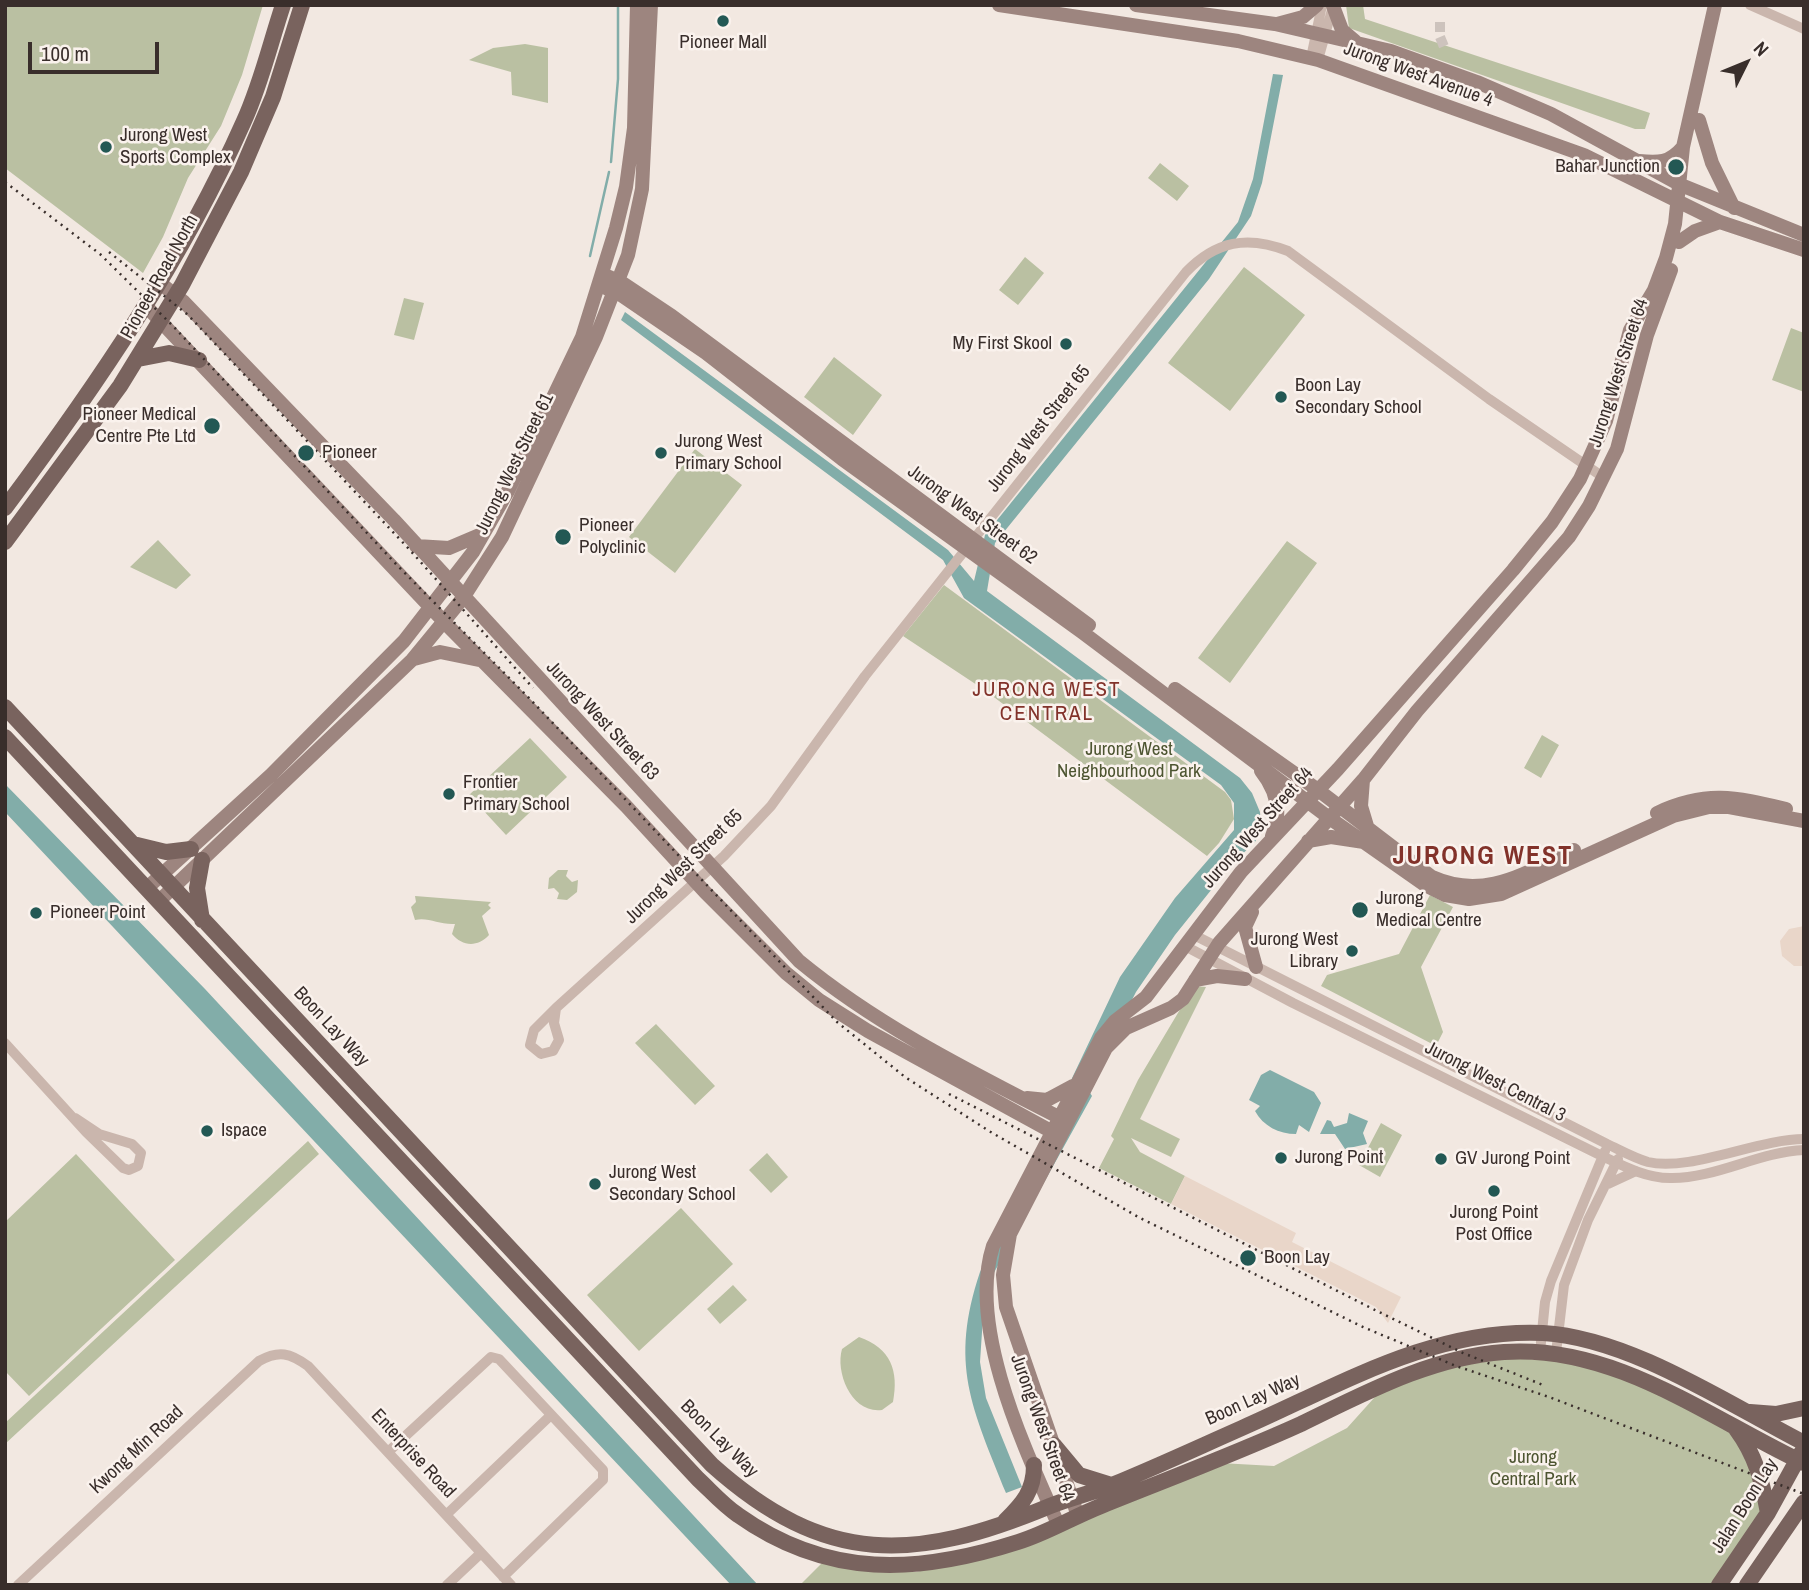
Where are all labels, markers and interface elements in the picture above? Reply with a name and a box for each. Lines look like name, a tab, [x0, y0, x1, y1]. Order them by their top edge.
marker: Pioneer Mall	[715, 13, 731, 29]
scale bar	[32, 28, 163, 72]
north arrow	[1711, 28, 1781, 98]
place label: Pioneer Mall	[679, 32, 767, 54]
text: N	[1748, 36, 1775, 62]
street label: Jurong West Avenue 4	[1340, 37, 1496, 113]
text: 100 m	[41, 39, 89, 68]
place label: Jurong West Sports Complex	[120, 125, 231, 169]
marker: Jurong West Sports Complex	[98, 139, 114, 155]
place label: Bahar Junction	[1555, 156, 1660, 178]
marker: Bahar Junction	[1666, 157, 1686, 177]
street label: Pioneer Road North	[116, 211, 204, 343]
street label: Jurong West Street 64	[1584, 296, 1654, 450]
place label: My First Skool	[952, 333, 1052, 355]
marker: My First Skool	[1058, 336, 1074, 352]
street label: Jurong West Street 65	[982, 361, 1096, 497]
place label: Boon Lay Secondary School	[1295, 375, 1421, 419]
street label: Jurong West Street 61	[471, 389, 559, 539]
marker: Boon Lay Secondary School	[1273, 389, 1289, 405]
place label: Pioneer Medical Centre Pte Ltd	[83, 404, 196, 448]
marker: Pioneer Medical Centre Pte Ltd	[202, 416, 222, 436]
place label: Jurong West Primary School	[675, 431, 781, 475]
place label: Pioneer	[322, 442, 377, 464]
marker: Pioneer	[296, 443, 316, 463]
marker: Jurong West Primary School	[653, 445, 669, 461]
street label: Jurong West Street 62	[903, 460, 1041, 570]
place label: Pioneer Polyclinic	[579, 515, 646, 559]
marker: Pioneer Polyclinic	[553, 527, 573, 547]
street label: Jurong West Street 63	[541, 657, 663, 785]
district label: JURONG WEST CENTRAL	[974, 677, 1120, 727]
park label: Jurong West Neighbourhood Park	[1057, 739, 1201, 783]
street label: Jurong West Street 64	[1198, 763, 1318, 893]
place label: Frontier Primary School	[463, 772, 569, 816]
marker: Frontier Primary School	[441, 786, 457, 802]
street label: Jurong West Street 65	[620, 805, 748, 929]
district label: JURONG WEST	[1394, 841, 1572, 873]
place label: Jurong Medical Centre	[1376, 888, 1482, 932]
marker: Jurong Medical Centre	[1350, 900, 1370, 920]
place label: Pioneer Point	[50, 902, 145, 924]
marker: Pioneer Point	[28, 905, 44, 921]
place label: Jurong West Library	[1251, 929, 1338, 973]
marker: Jurong West Library	[1344, 943, 1360, 959]
street label: Boon Lay Way	[288, 982, 374, 1072]
street label: Jurong West Central 3	[1421, 1037, 1569, 1127]
place label: Ispace	[221, 1120, 267, 1142]
marker: Ispace	[199, 1123, 215, 1139]
place label: Jurong Point	[1295, 1147, 1383, 1169]
place label: GV Jurong Point	[1455, 1148, 1570, 1170]
marker: Jurong Point	[1273, 1150, 1289, 1166]
marker: GV Jurong Point	[1433, 1151, 1449, 1167]
place label: Jurong West Secondary School	[609, 1162, 735, 1206]
marker: Jurong West Secondary School	[587, 1176, 603, 1192]
marker: Jurong Point Post Office	[1486, 1183, 1502, 1199]
place label: Jurong Point Post Office	[1450, 1202, 1538, 1246]
place label: Boon Lay	[1264, 1247, 1330, 1269]
marker: Boon Lay	[1238, 1248, 1258, 1268]
street label: Jurong West Street 64	[1005, 1351, 1079, 1505]
street label: Boon Lay Way	[1202, 1369, 1304, 1431]
street label: Boon Lay Way	[675, 1395, 763, 1483]
street label: Kwong Min Road	[86, 1401, 188, 1499]
street label: Enterprise Road	[366, 1405, 460, 1503]
park label: Jurong Central Park	[1490, 1447, 1576, 1491]
street label: Jalan Boon Lay	[1707, 1454, 1783, 1558]

